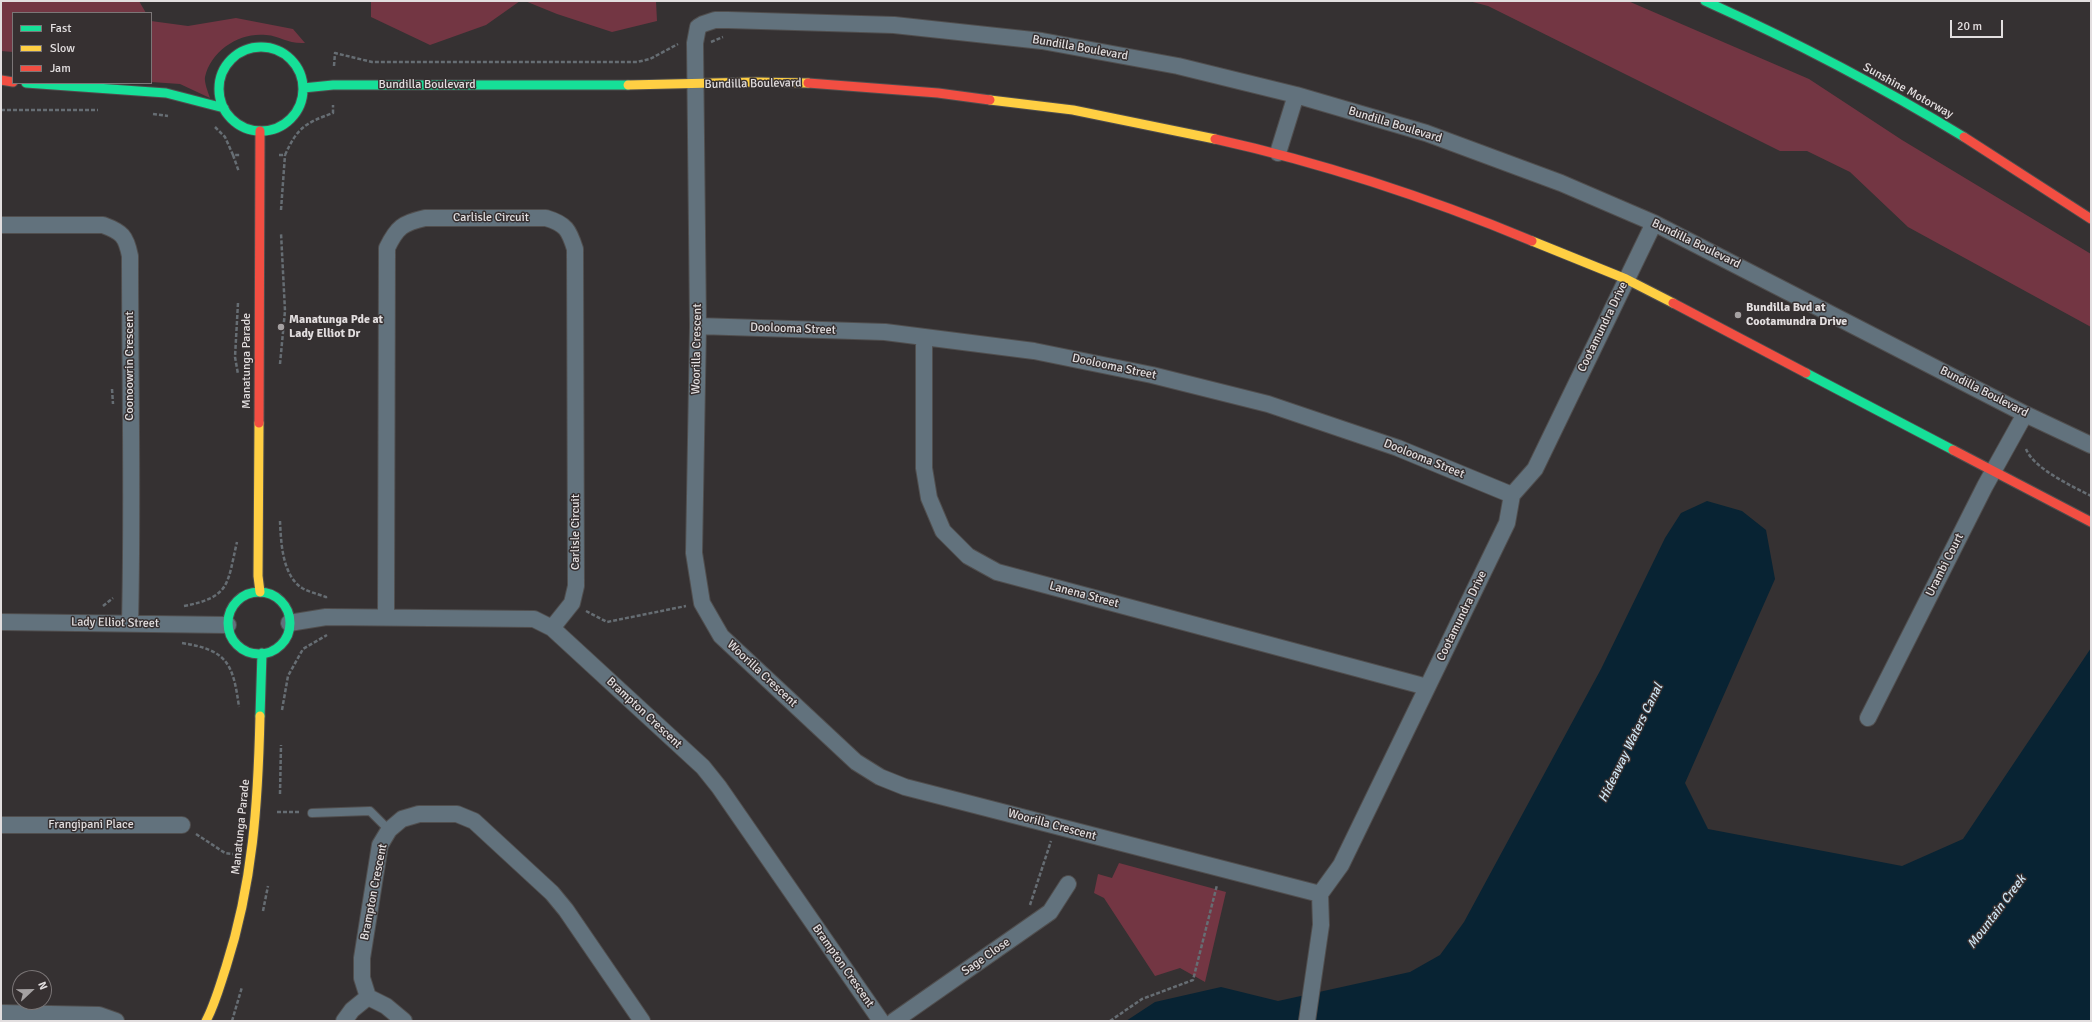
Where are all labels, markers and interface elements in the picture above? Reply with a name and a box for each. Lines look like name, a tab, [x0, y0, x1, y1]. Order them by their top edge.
legend	[12, 12, 152, 84]
scale bar	[1952, 12, 2005, 38]
text: 20 m	[1957, 19, 1982, 34]
text: Fast	[50, 21, 71, 36]
street label: Bundilla Boulevard	[1031, 32, 1129, 64]
text: Slow	[50, 41, 75, 56]
street label: Sunshine Motorway	[1860, 60, 1956, 122]
text: Jam	[50, 61, 71, 76]
street label: Bundilla Boulevard	[704, 76, 802, 92]
street label: Bundilla Boulevard	[378, 78, 476, 92]
street label: Bundilla Boulevard	[1346, 104, 1444, 146]
street label: Carlisle Circuit	[453, 211, 529, 225]
street label: Bundilla Boulevard	[1649, 216, 1743, 272]
street label: Cootamundra Drive	[1575, 279, 1631, 375]
place label: Bundilla Bvd at Cootamundra Drive	[1746, 301, 1847, 329]
street label: Woorilla Crescent	[689, 303, 705, 395]
marker: Bundilla Bvd at Cootamundra Drive	[1733, 310, 1743, 320]
street label: Coonoowrin Crescent	[123, 311, 137, 421]
street label: Manatunga Parade	[240, 313, 254, 409]
place label: Manatunga Pde at Lady Elliot Dr	[289, 313, 383, 341]
street label: Doolooma Street	[750, 320, 836, 338]
marker: Manatunga Pde at Lady Elliot Dr	[276, 322, 286, 332]
street label: Doolooma Street	[1071, 351, 1157, 383]
street label: Bundilla Boulevard	[1937, 364, 2031, 420]
street label: Doolooma Street	[1382, 436, 1466, 482]
street label: Carlisle Circuit	[569, 494, 583, 570]
street label: Urambi Court	[1923, 531, 1967, 599]
street label: Cootamundra Drive	[1434, 568, 1490, 664]
street label: Lanena Street	[1048, 579, 1120, 611]
street label: Lady Elliot Street	[71, 615, 159, 631]
street label: Woorilla Crescent	[724, 638, 800, 710]
street label: Brampton Crescent	[603, 674, 685, 752]
water label: Hideaway Waters Canal	[1596, 681, 1666, 805]
street label: Manatunga Parade	[229, 779, 253, 875]
street label: Woorilla Crescent	[1006, 806, 1098, 844]
street label: Frangipani Place	[48, 818, 134, 832]
street label: Brampton Crescent	[358, 843, 390, 941]
water label: Mountain Creek	[1964, 872, 2030, 952]
street label: Brampton Crescent	[809, 922, 877, 1010]
street label: Sage Close	[959, 935, 1013, 979]
north arrow	[12, 970, 52, 1010]
text: N	[35, 980, 50, 992]

